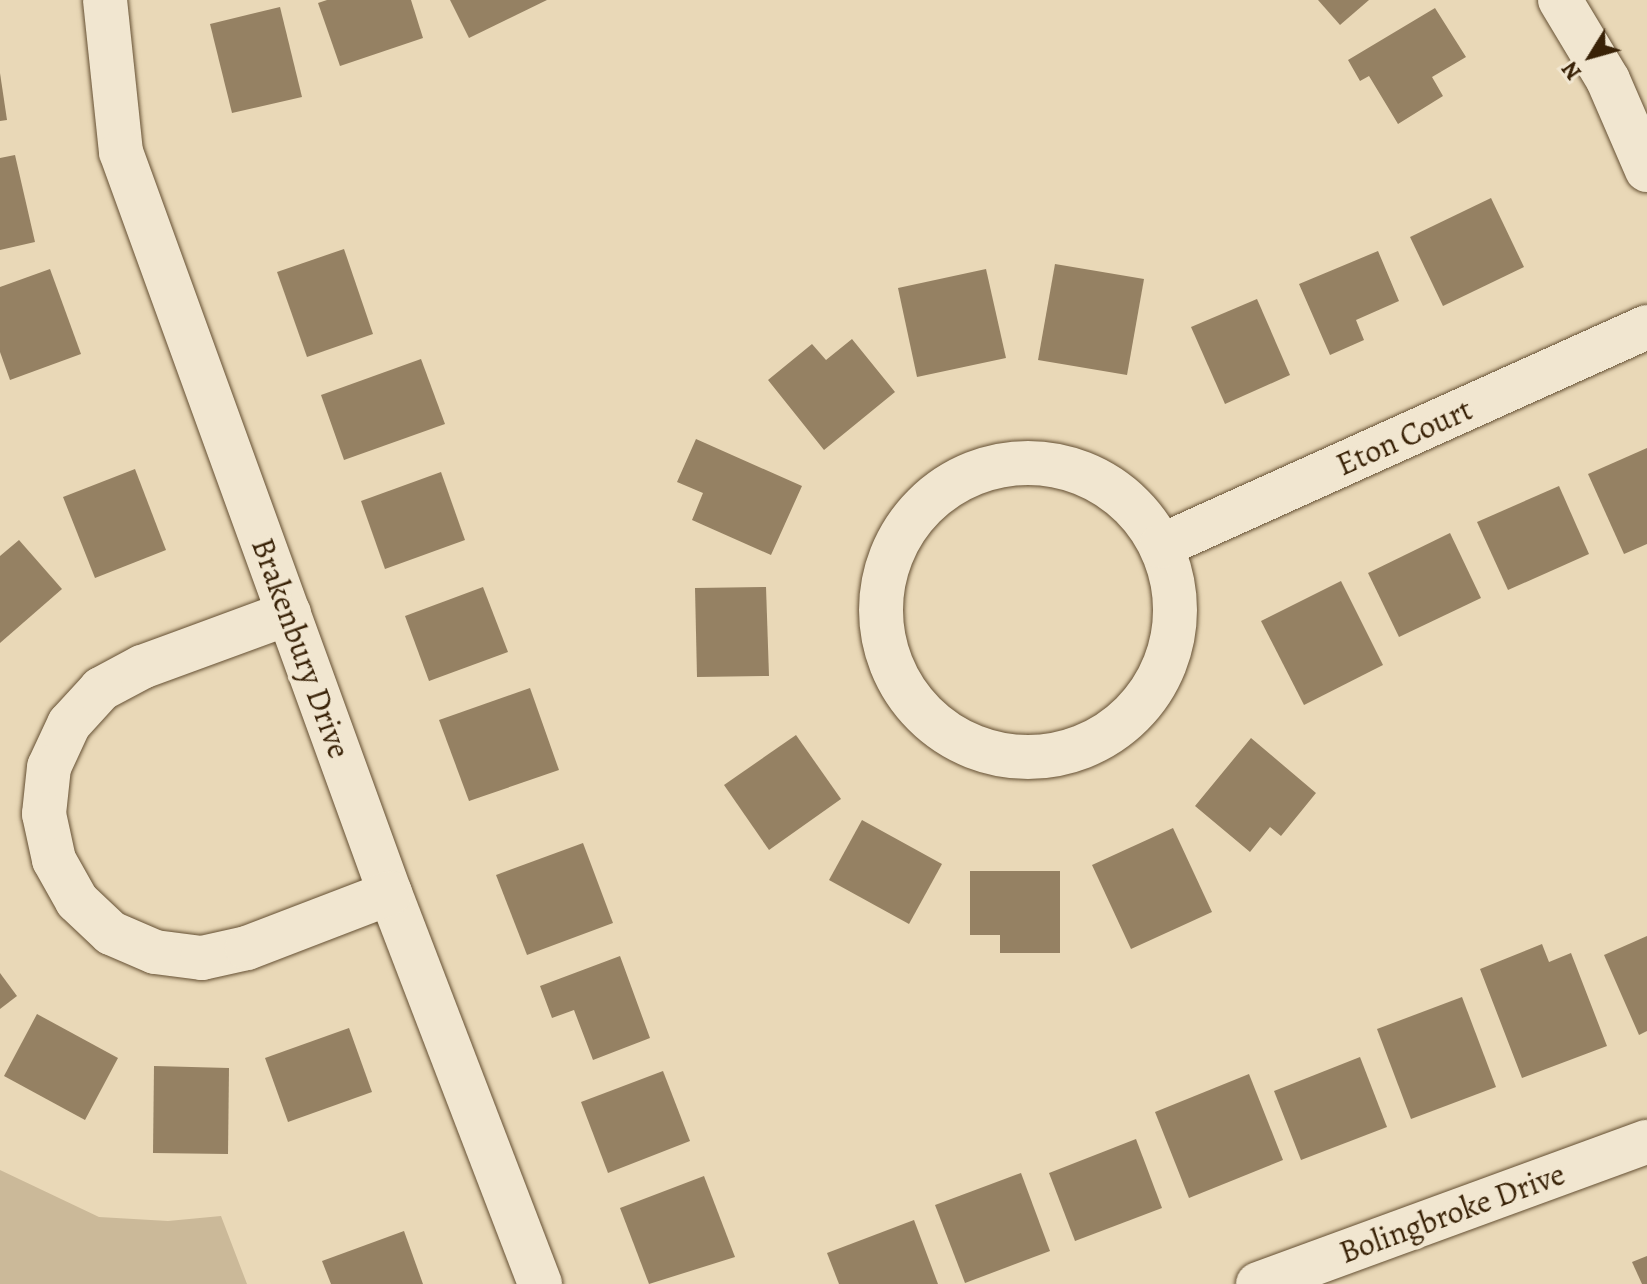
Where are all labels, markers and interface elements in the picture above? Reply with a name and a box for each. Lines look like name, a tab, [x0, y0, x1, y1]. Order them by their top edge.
north arrow	[1551, 16, 1631, 96]
text: N	[1555, 55, 1589, 86]
street label: Eton Court	[1330, 390, 1478, 484]
street label: Brakenbury Drive	[243, 533, 359, 763]
street label: Bolingbroke Drive	[1334, 1154, 1570, 1272]

